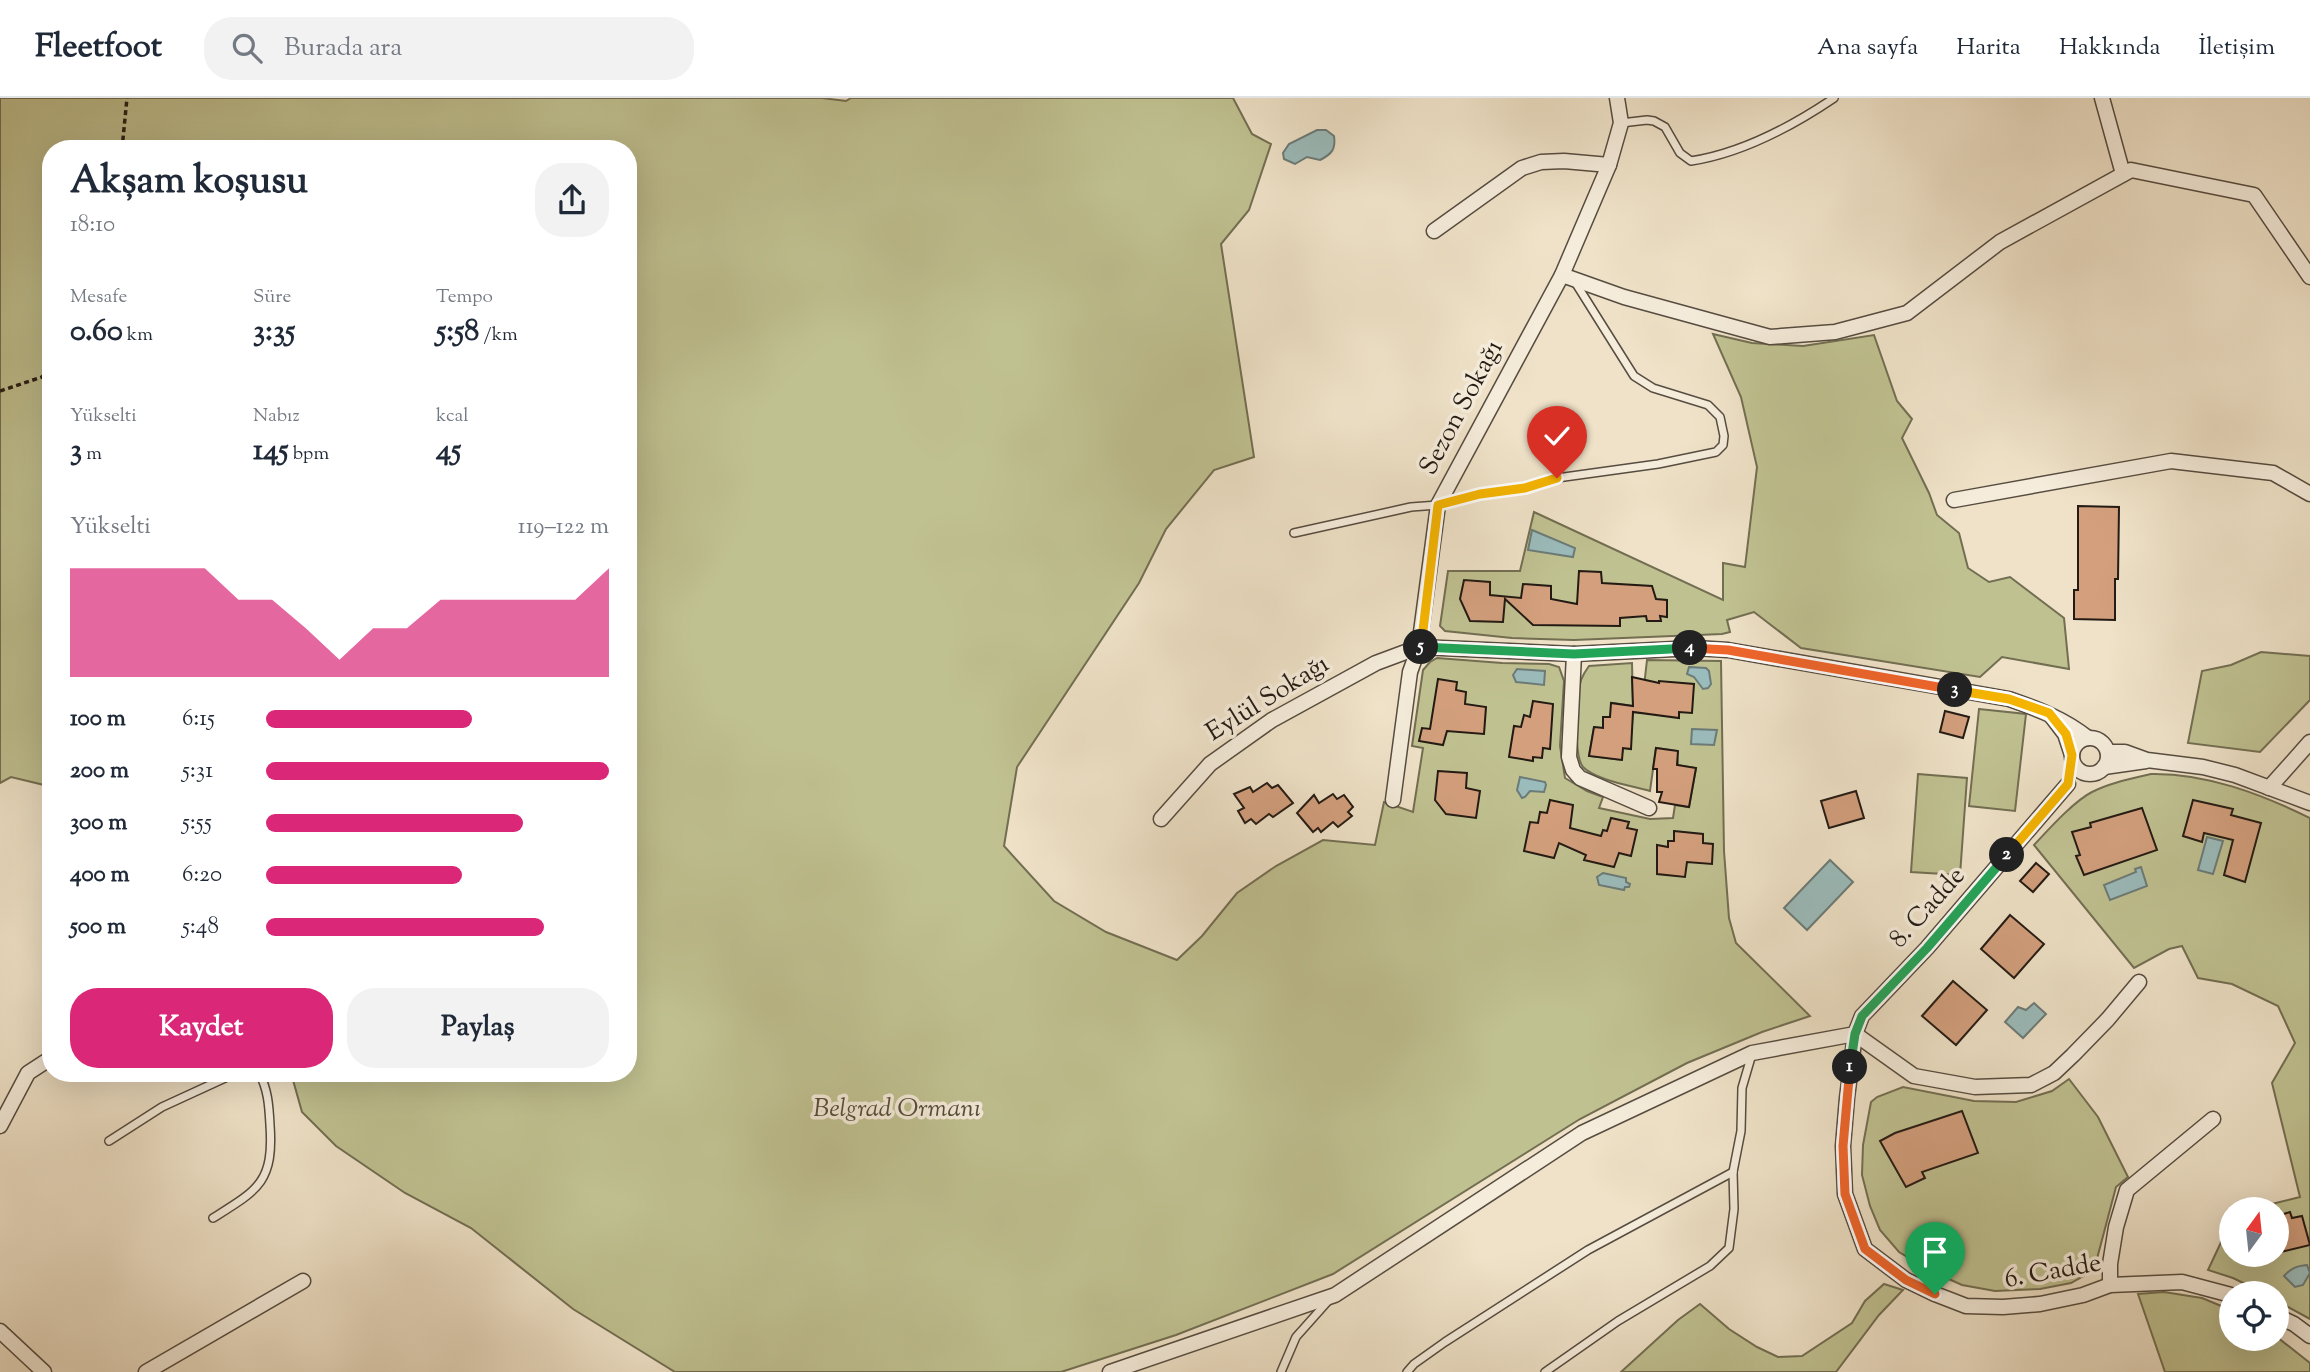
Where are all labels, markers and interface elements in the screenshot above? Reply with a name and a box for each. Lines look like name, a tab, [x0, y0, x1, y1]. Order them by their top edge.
search box	[204, 17, 694, 80]
text: Fleetfoot	[35, 24, 162, 72]
icon: search	[228, 29, 266, 67]
text: Burada ara	[284, 30, 402, 67]
text: Ana sayfa	[1817, 31, 1918, 65]
text: Harita	[1956, 31, 2021, 65]
text: Hakkında	[2059, 31, 2160, 65]
text: İletişim	[2198, 31, 2275, 65]
text: Akşam koşusu	[70, 156, 308, 210]
button: share	[535, 163, 609, 237]
text: 18:10	[70, 209, 115, 242]
text: Mesafe	[70, 284, 127, 311]
text: Süre	[253, 284, 291, 311]
text: Tempo	[436, 284, 493, 311]
text: 0.60	[70, 311, 123, 354]
text: 3:35	[253, 311, 295, 354]
text: 5:58	[436, 311, 479, 354]
text: km	[123, 322, 153, 349]
text: /km	[479, 322, 518, 349]
street label: Sezon Sokağı	[1411, 334, 1513, 482]
text: Yükselti	[70, 403, 137, 430]
text: Nabız	[253, 403, 300, 430]
text: kcal	[436, 403, 469, 430]
pin	[1527, 406, 1587, 478]
icon: check	[1538, 417, 1576, 455]
text: 3	[70, 430, 82, 473]
text: 145	[253, 430, 289, 473]
text: 45	[436, 430, 461, 473]
text: m	[82, 441, 102, 468]
text: bpm	[289, 441, 329, 468]
text: Yükselti	[70, 511, 151, 544]
text: 119–122 m	[518, 511, 609, 544]
pin: 5	[1404, 630, 1438, 664]
pin: 4	[1672, 630, 1708, 666]
text: 5	[1417, 633, 1424, 660]
text: 4	[1685, 634, 1694, 661]
street label: Eylül Sokağı	[1199, 647, 1337, 751]
pin: 3	[1938, 672, 1972, 708]
text: 3	[1951, 676, 1958, 703]
text: 100 m	[70, 703, 126, 736]
text: 6:15	[182, 703, 215, 736]
text: 200 m	[70, 755, 129, 788]
text: 5:31	[182, 755, 213, 788]
text: 300 m	[70, 807, 127, 840]
text: 5:55	[182, 807, 212, 840]
pin: 2	[1990, 838, 2024, 872]
text: 2	[2002, 841, 2011, 868]
text: 400 m	[70, 859, 130, 892]
text: 6:20	[182, 859, 222, 892]
street label: 8. Cadde	[1881, 859, 1975, 957]
text: 500 m	[70, 911, 126, 944]
text: 5:48	[182, 911, 219, 944]
button: Kaydet	[70, 988, 333, 1068]
button: Paylaş	[347, 988, 609, 1068]
pin: 1	[1832, 1049, 1868, 1084]
text: 1	[1846, 1053, 1853, 1080]
park label: Belgrad Ormanı	[813, 1091, 981, 1128]
north arrow	[2219, 1197, 2289, 1267]
map controls	[2219, 1197, 2289, 1351]
pin	[1905, 1222, 1965, 1294]
icon: arrive	[1916, 1233, 1954, 1271]
street label: 6. Cadde	[2002, 1245, 2104, 1299]
button: locate	[2219, 1281, 2289, 1351]

